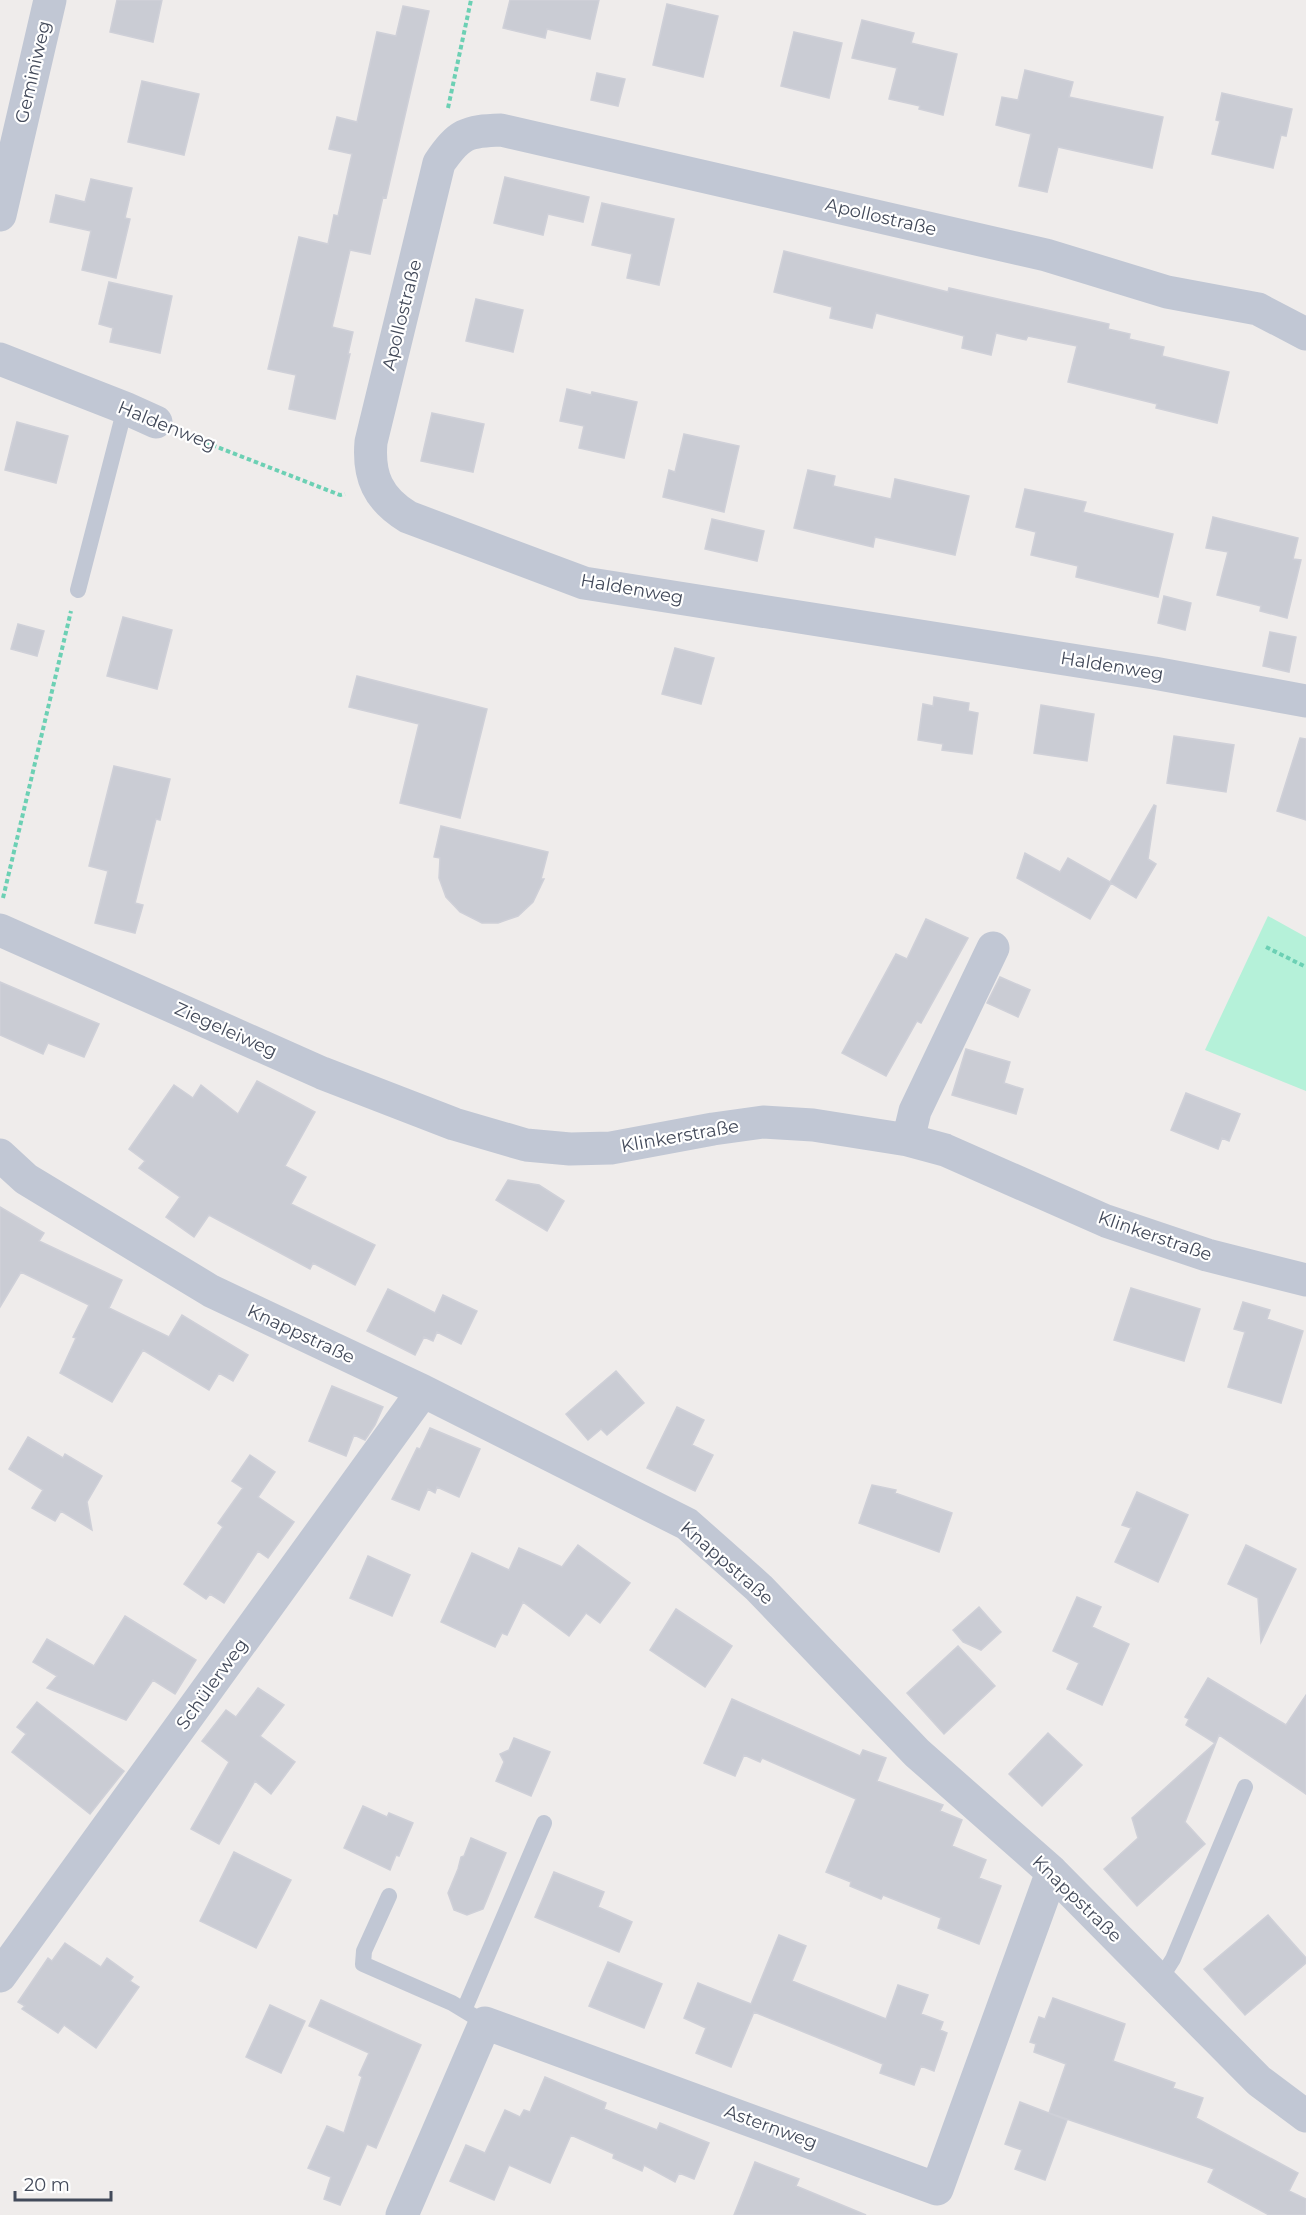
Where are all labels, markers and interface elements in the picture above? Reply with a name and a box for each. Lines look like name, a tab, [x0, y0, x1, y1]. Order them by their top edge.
street label: Geminiweg	[11, 19, 55, 125]
street label: Apollostraße	[823, 194, 939, 241]
street label: Apollostraße	[378, 257, 426, 373]
street label: Haldenweg	[115, 396, 219, 456]
street label: Haldenweg	[579, 569, 685, 609]
street label: Haldenweg	[1059, 647, 1165, 685]
street label: Ziegeleiweg	[171, 998, 281, 1062]
street label: Klinkerstraße	[619, 1115, 741, 1157]
street label: Klinkerstraße	[1095, 1206, 1215, 1266]
street label: Knappstraße	[244, 1300, 358, 1369]
street label: Knappstraße	[676, 1517, 778, 1609]
street label: Schülerweg	[172, 1634, 252, 1734]
street label: Knappstraße	[1028, 1851, 1126, 1947]
street label: Asternweg	[722, 2100, 820, 2154]
scale bar	[15, 2164, 111, 2202]
text: 20 m	[24, 2174, 70, 2196]

